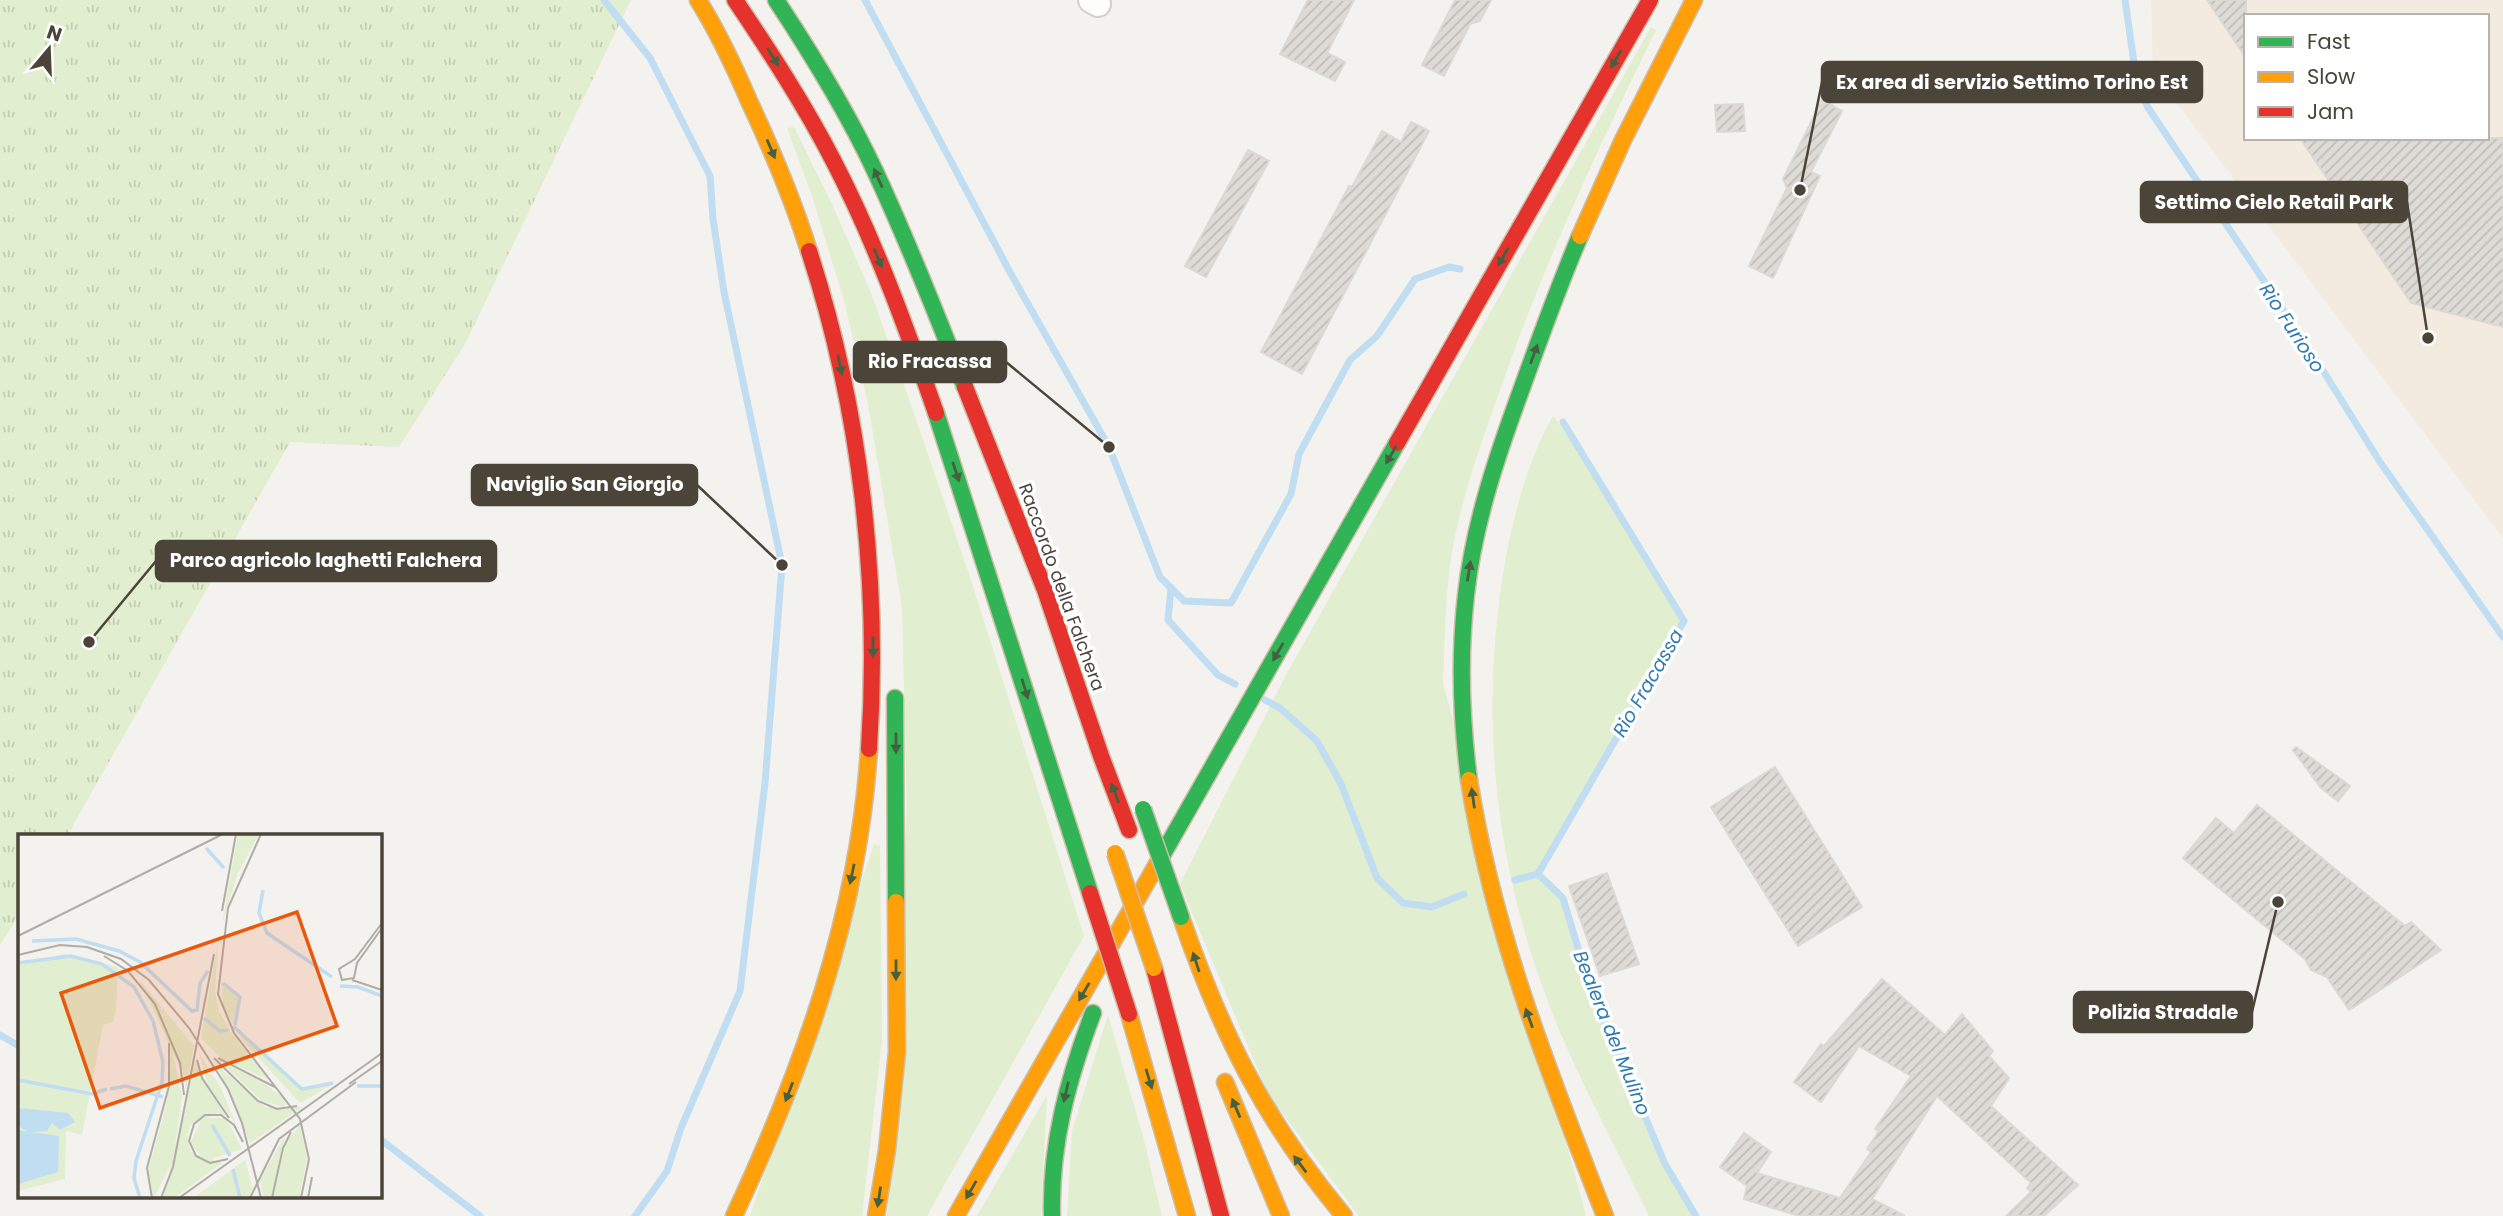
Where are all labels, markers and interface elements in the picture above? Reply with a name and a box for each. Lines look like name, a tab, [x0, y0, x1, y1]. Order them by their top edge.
north arrow	[14, 14, 84, 84]
legend	[2244, 14, 2489, 140]
text: N	[43, 18, 66, 48]
text: Fast	[2307, 27, 2350, 56]
one-way arrow	[767, 47, 780, 66]
one-way arrow	[1610, 50, 1622, 69]
callout: Ex area di servizio Settimo Torino Est	[1822, 62, 2202, 102]
text: Slow	[2307, 62, 2355, 91]
text: Ex area di servizio Settimo Torino Est	[1836, 69, 2188, 96]
text: Jam	[2307, 97, 2354, 126]
one-way arrow	[765, 139, 777, 159]
one-way arrow	[872, 167, 883, 188]
callout: Settimo Cielo Retail Park	[2141, 182, 2407, 222]
text: Settimo Cielo Retail Park	[2155, 189, 2394, 216]
one-way arrow	[1497, 247, 1509, 267]
one-way arrow	[873, 248, 884, 269]
water label: Rio Furioso	[2253, 278, 2331, 378]
callout: Rio Fracassa	[854, 342, 1006, 382]
one-way arrow	[1529, 343, 1540, 364]
text: Rio Fracassa	[868, 348, 992, 375]
one-way arrow	[835, 354, 846, 376]
one-way arrow	[1385, 445, 1397, 464]
one-way arrow	[951, 462, 962, 483]
callout: Naviglio San Giorgio	[472, 465, 697, 505]
text: Naviglio San Giorgio	[486, 471, 684, 498]
street label: Raccordo della Falchera	[1013, 480, 1111, 694]
callout: Parco agricolo laghetti Falchera	[156, 541, 496, 581]
text: Parco agricolo laghetti Falchera	[170, 547, 482, 574]
one-way arrow	[1464, 560, 1475, 582]
water label: Rio Fracassa	[1606, 624, 1690, 742]
one-way arrow	[867, 637, 879, 659]
one-way arrow	[1272, 643, 1284, 662]
one-way arrow	[1021, 678, 1031, 699]
one-way arrow	[890, 732, 902, 754]
one-way arrow	[1109, 782, 1120, 803]
one-way arrow	[1467, 787, 1478, 809]
inset map	[18, 834, 382, 1198]
one-way arrow	[846, 863, 857, 885]
water label: Bealera del Mulino	[1567, 947, 1657, 1119]
one-way arrow	[1190, 952, 1201, 973]
one-way arrow	[890, 960, 902, 982]
one-way arrow	[1078, 982, 1090, 1002]
callout: Polizia Stradale	[2074, 992, 2252, 1032]
text: Polizia Stradale	[2088, 999, 2239, 1026]
one-way arrow	[1523, 1007, 1534, 1028]
one-way arrow	[1144, 1069, 1154, 1090]
one-way arrow	[783, 1081, 794, 1102]
one-way arrow	[1060, 1081, 1071, 1103]
one-way arrow	[1230, 1097, 1241, 1118]
one-way arrow	[1292, 1155, 1307, 1173]
one-way arrow	[965, 1180, 977, 1199]
one-way arrow	[874, 1186, 885, 1208]

